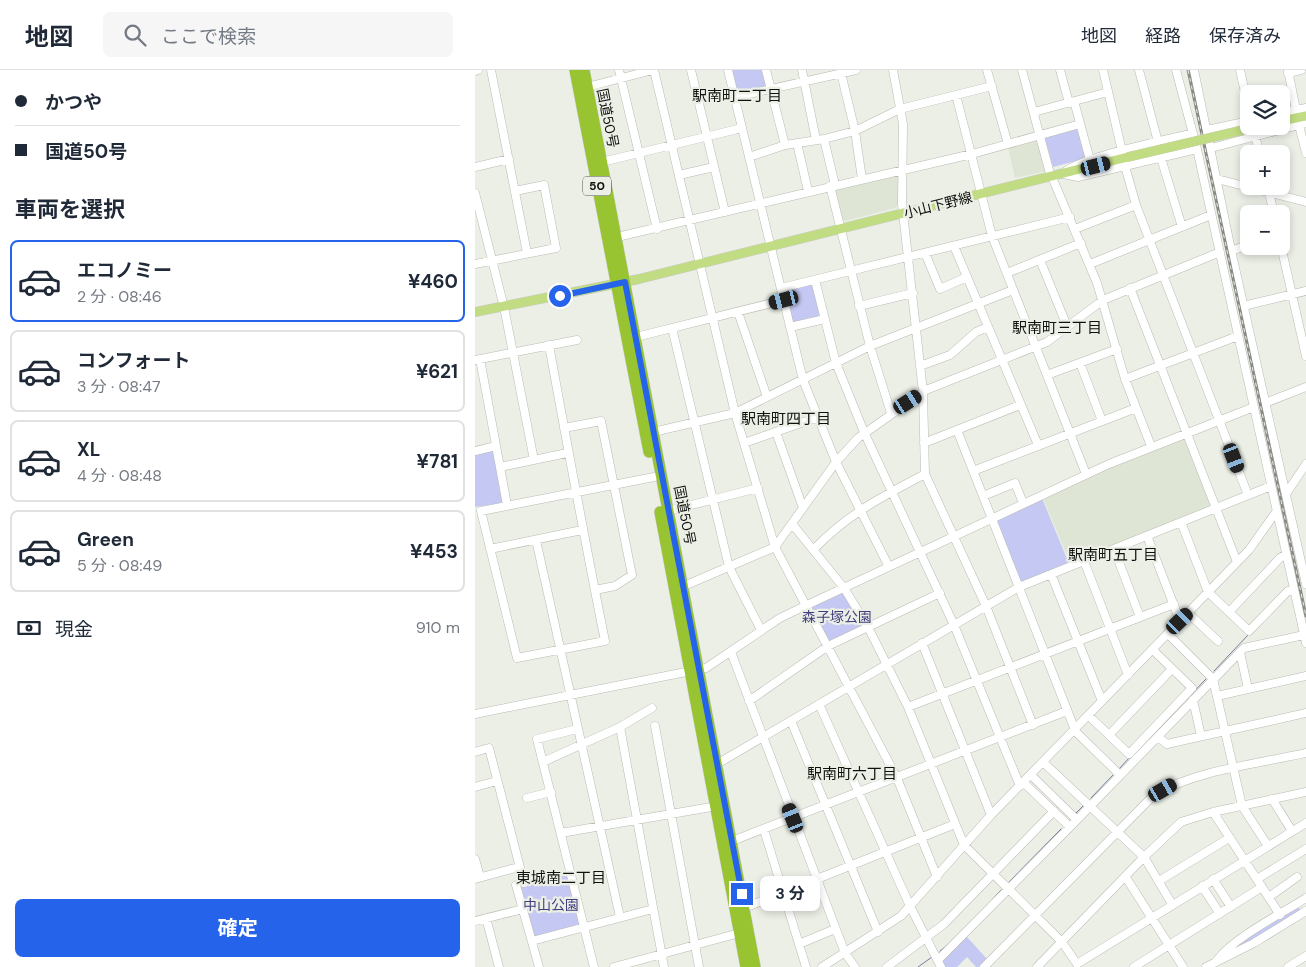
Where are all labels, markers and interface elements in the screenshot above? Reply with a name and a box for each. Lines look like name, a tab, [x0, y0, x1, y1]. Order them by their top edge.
search box	[103, 12, 453, 57]
text: 地図	[25, 21, 73, 52]
icon: search	[121, 21, 149, 49]
text: ここで検索	[161, 24, 256, 49]
text: 地図	[1081, 24, 1117, 48]
text: 経路	[1145, 24, 1181, 48]
text: 保存済み	[1209, 24, 1281, 48]
map controls	[1240, 85, 1290, 255]
button: layers	[1240, 85, 1290, 135]
district label: 駅南町二丁目	[692, 86, 782, 106]
street label: 国道50号	[593, 87, 623, 149]
text: かつや	[45, 90, 102, 115]
text: 国道50号	[45, 139, 127, 164]
button: +	[1240, 145, 1290, 195]
car	[1079, 155, 1112, 177]
road number: 50	[583, 176, 611, 195]
street label: 小山下野線	[902, 188, 974, 222]
text: 車両を選択	[15, 195, 125, 224]
button: −	[1240, 205, 1290, 255]
text: エコノミー	[77, 258, 172, 283]
icon: car	[17, 259, 62, 304]
text: ¥460	[408, 269, 458, 294]
route start	[549, 285, 571, 307]
text: 2 分 · 08:46	[77, 286, 162, 307]
car	[767, 289, 800, 311]
district label: 駅南町三丁目	[1012, 318, 1102, 338]
text: コンフォート	[77, 348, 190, 373]
icon: car	[17, 349, 62, 394]
text: ¥621	[416, 359, 458, 384]
text: 3 分 · 08:47	[77, 376, 161, 397]
car	[891, 388, 924, 416]
district label: 駅南町四丁目	[741, 409, 831, 429]
text: XL	[77, 437, 100, 462]
icon: car	[17, 439, 62, 484]
car	[1221, 441, 1246, 475]
text: ¥781	[417, 449, 458, 474]
text: 4 分 · 08:48	[77, 465, 162, 486]
street label: 国道50号	[670, 484, 700, 546]
text: Green	[77, 527, 134, 552]
icon: car	[17, 529, 62, 574]
text: ¥453	[410, 539, 458, 564]
district label: 駅南町五丁目	[1068, 545, 1158, 565]
text: 5 分 · 08:49	[77, 555, 162, 576]
car	[1164, 605, 1196, 637]
park label: 森子塚公園	[802, 608, 872, 626]
icon: cash	[15, 614, 43, 642]
text: 現金	[55, 617, 93, 642]
text: 910 m	[416, 617, 460, 638]
district label: 駅南町六丁目	[807, 764, 897, 784]
car	[1146, 776, 1179, 804]
car	[780, 801, 805, 835]
district label: 東城南二丁目	[516, 868, 606, 888]
callout: 3 分	[759, 876, 819, 912]
route end	[731, 883, 753, 905]
text: 3 分	[775, 883, 805, 904]
park label: 中山公園	[523, 896, 579, 914]
button: 確定	[15, 899, 460, 957]

